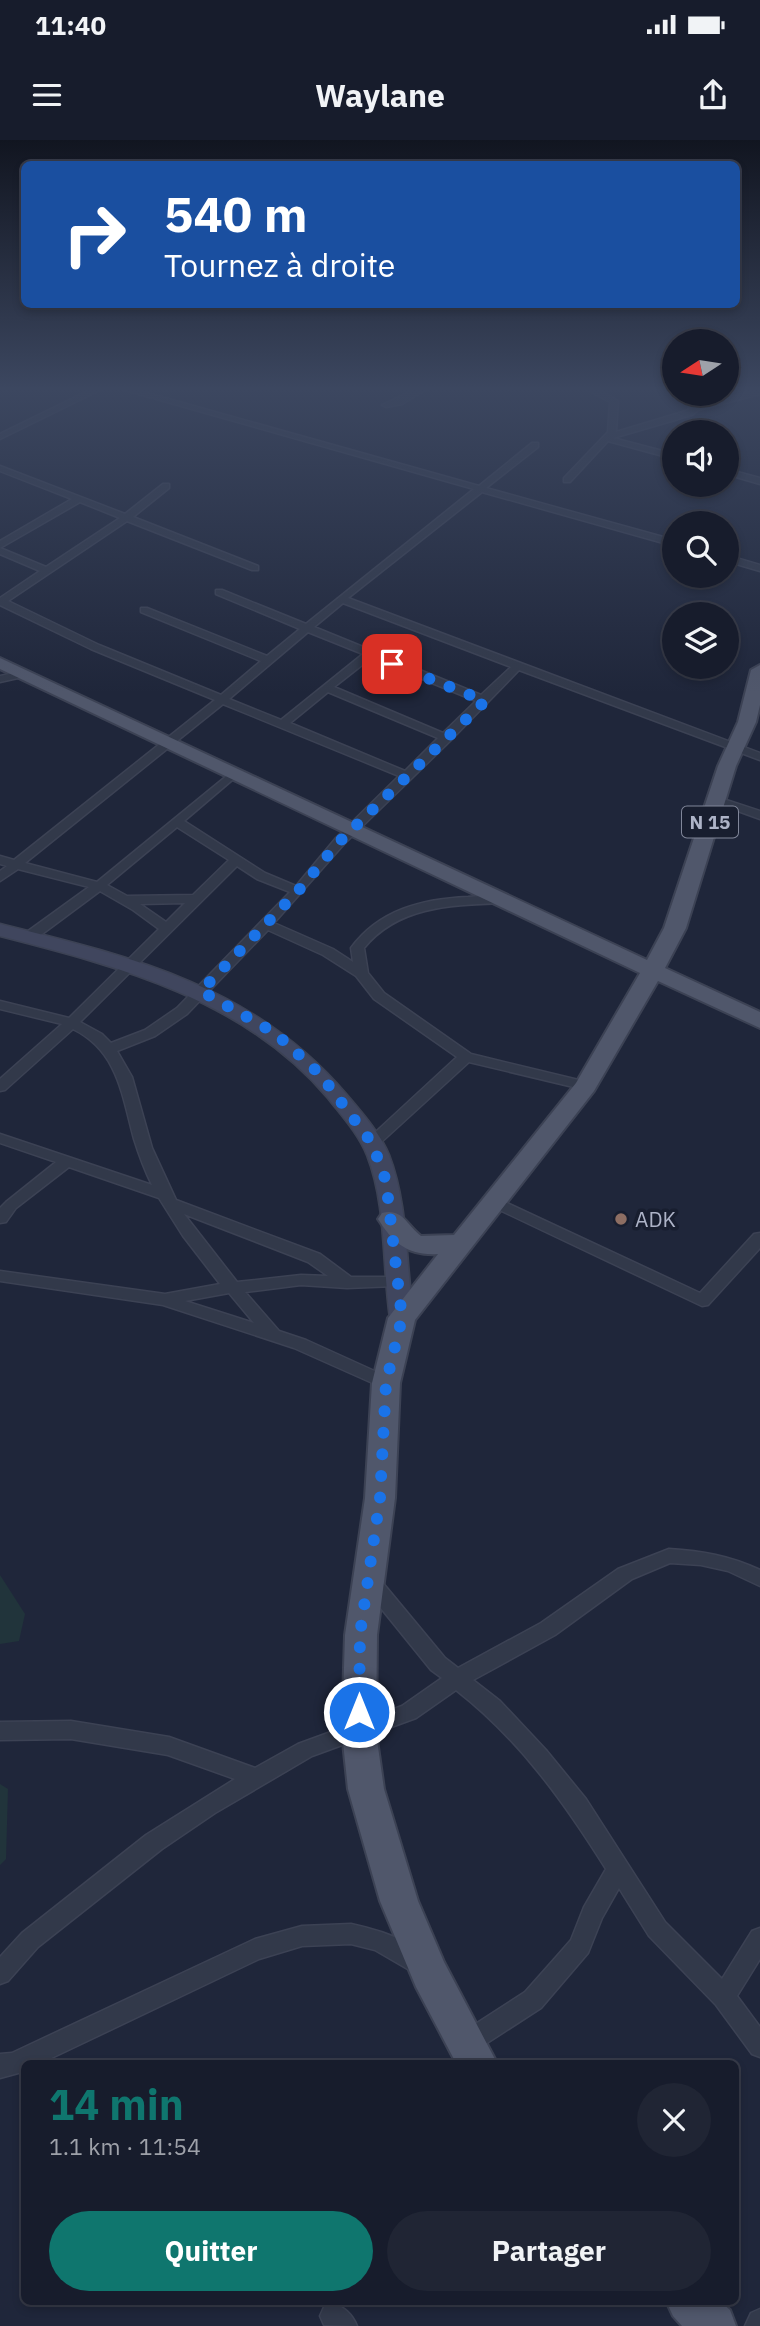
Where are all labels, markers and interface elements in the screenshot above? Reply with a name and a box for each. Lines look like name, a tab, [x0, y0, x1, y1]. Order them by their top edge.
text: 11:40	[35, 8, 106, 42]
text: Waylane	[315, 74, 445, 116]
icon: menu	[28, 76, 66, 114]
icon: share	[694, 76, 732, 114]
text: 540 m	[164, 182, 308, 245]
icon: right	[49, 189, 140, 280]
text: Tournez à droite	[164, 244, 395, 286]
north arrow	[662, 329, 738, 406]
map controls	[662, 329, 739, 679]
button: sound	[662, 420, 739, 497]
button: search	[662, 511, 739, 588]
button: layers	[662, 602, 739, 679]
pin	[362, 634, 422, 694]
icon: arrive	[373, 645, 411, 683]
road number: N 15	[682, 806, 738, 838]
place label: ADK	[635, 1205, 676, 1233]
marker: ADK	[613, 1211, 629, 1227]
position arrow	[322, 1675, 396, 1749]
text: 14 min	[49, 2077, 184, 2132]
button: close	[637, 2083, 711, 2157]
text: 1.1 km · 11:54	[49, 2131, 201, 2161]
button: Quitter	[49, 2211, 373, 2291]
button: Partager	[387, 2211, 711, 2291]

